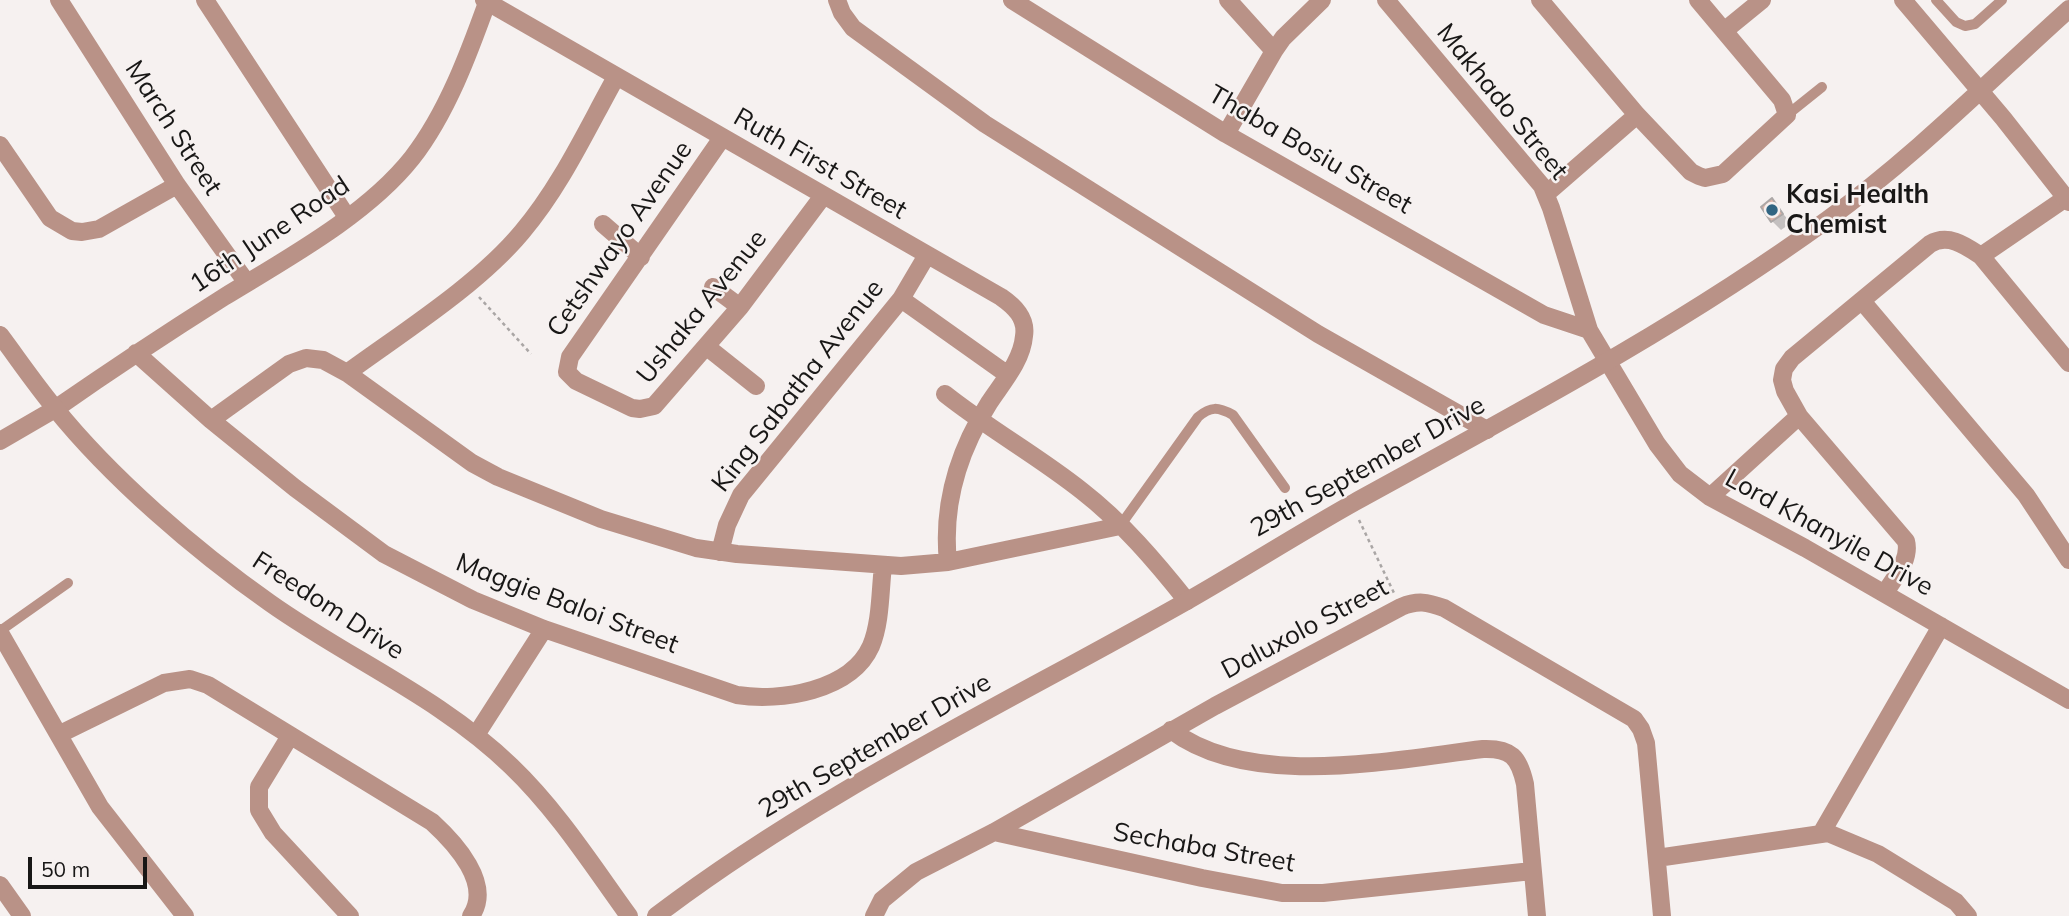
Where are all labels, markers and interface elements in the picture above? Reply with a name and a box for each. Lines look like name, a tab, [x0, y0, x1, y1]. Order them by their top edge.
street label: Makhado Street	[1430, 18, 1574, 186]
street label: March Street	[118, 55, 228, 201]
street label: Thaba Bosiu Street	[1203, 79, 1417, 221]
street label: Ruth First Street	[728, 102, 912, 226]
street label: Cetshwayo Avenue	[541, 135, 699, 343]
street label: 16th June Road	[184, 170, 356, 300]
place label: Kasi Health Chemist	[1786, 179, 1929, 241]
marker: Kasi Health Chemist	[1764, 202, 1780, 218]
street label: Ushaka Avenue	[630, 224, 774, 390]
street label: King Sabatha Avenue	[705, 274, 891, 498]
street label: 29th September Drive	[1245, 390, 1491, 544]
street label: Lord Khanyile Drive	[1720, 463, 1938, 603]
street label: Freedom Drive	[246, 545, 410, 667]
street label: Maggie Baloi Street	[451, 547, 683, 661]
street label: Daluxolo Street	[1216, 572, 1394, 686]
street label: 29th September Drive	[753, 667, 997, 825]
street label: Sechaba Street	[1111, 817, 1297, 879]
scale bar	[32, 842, 150, 886]
text: 50 m	[41, 856, 90, 882]

